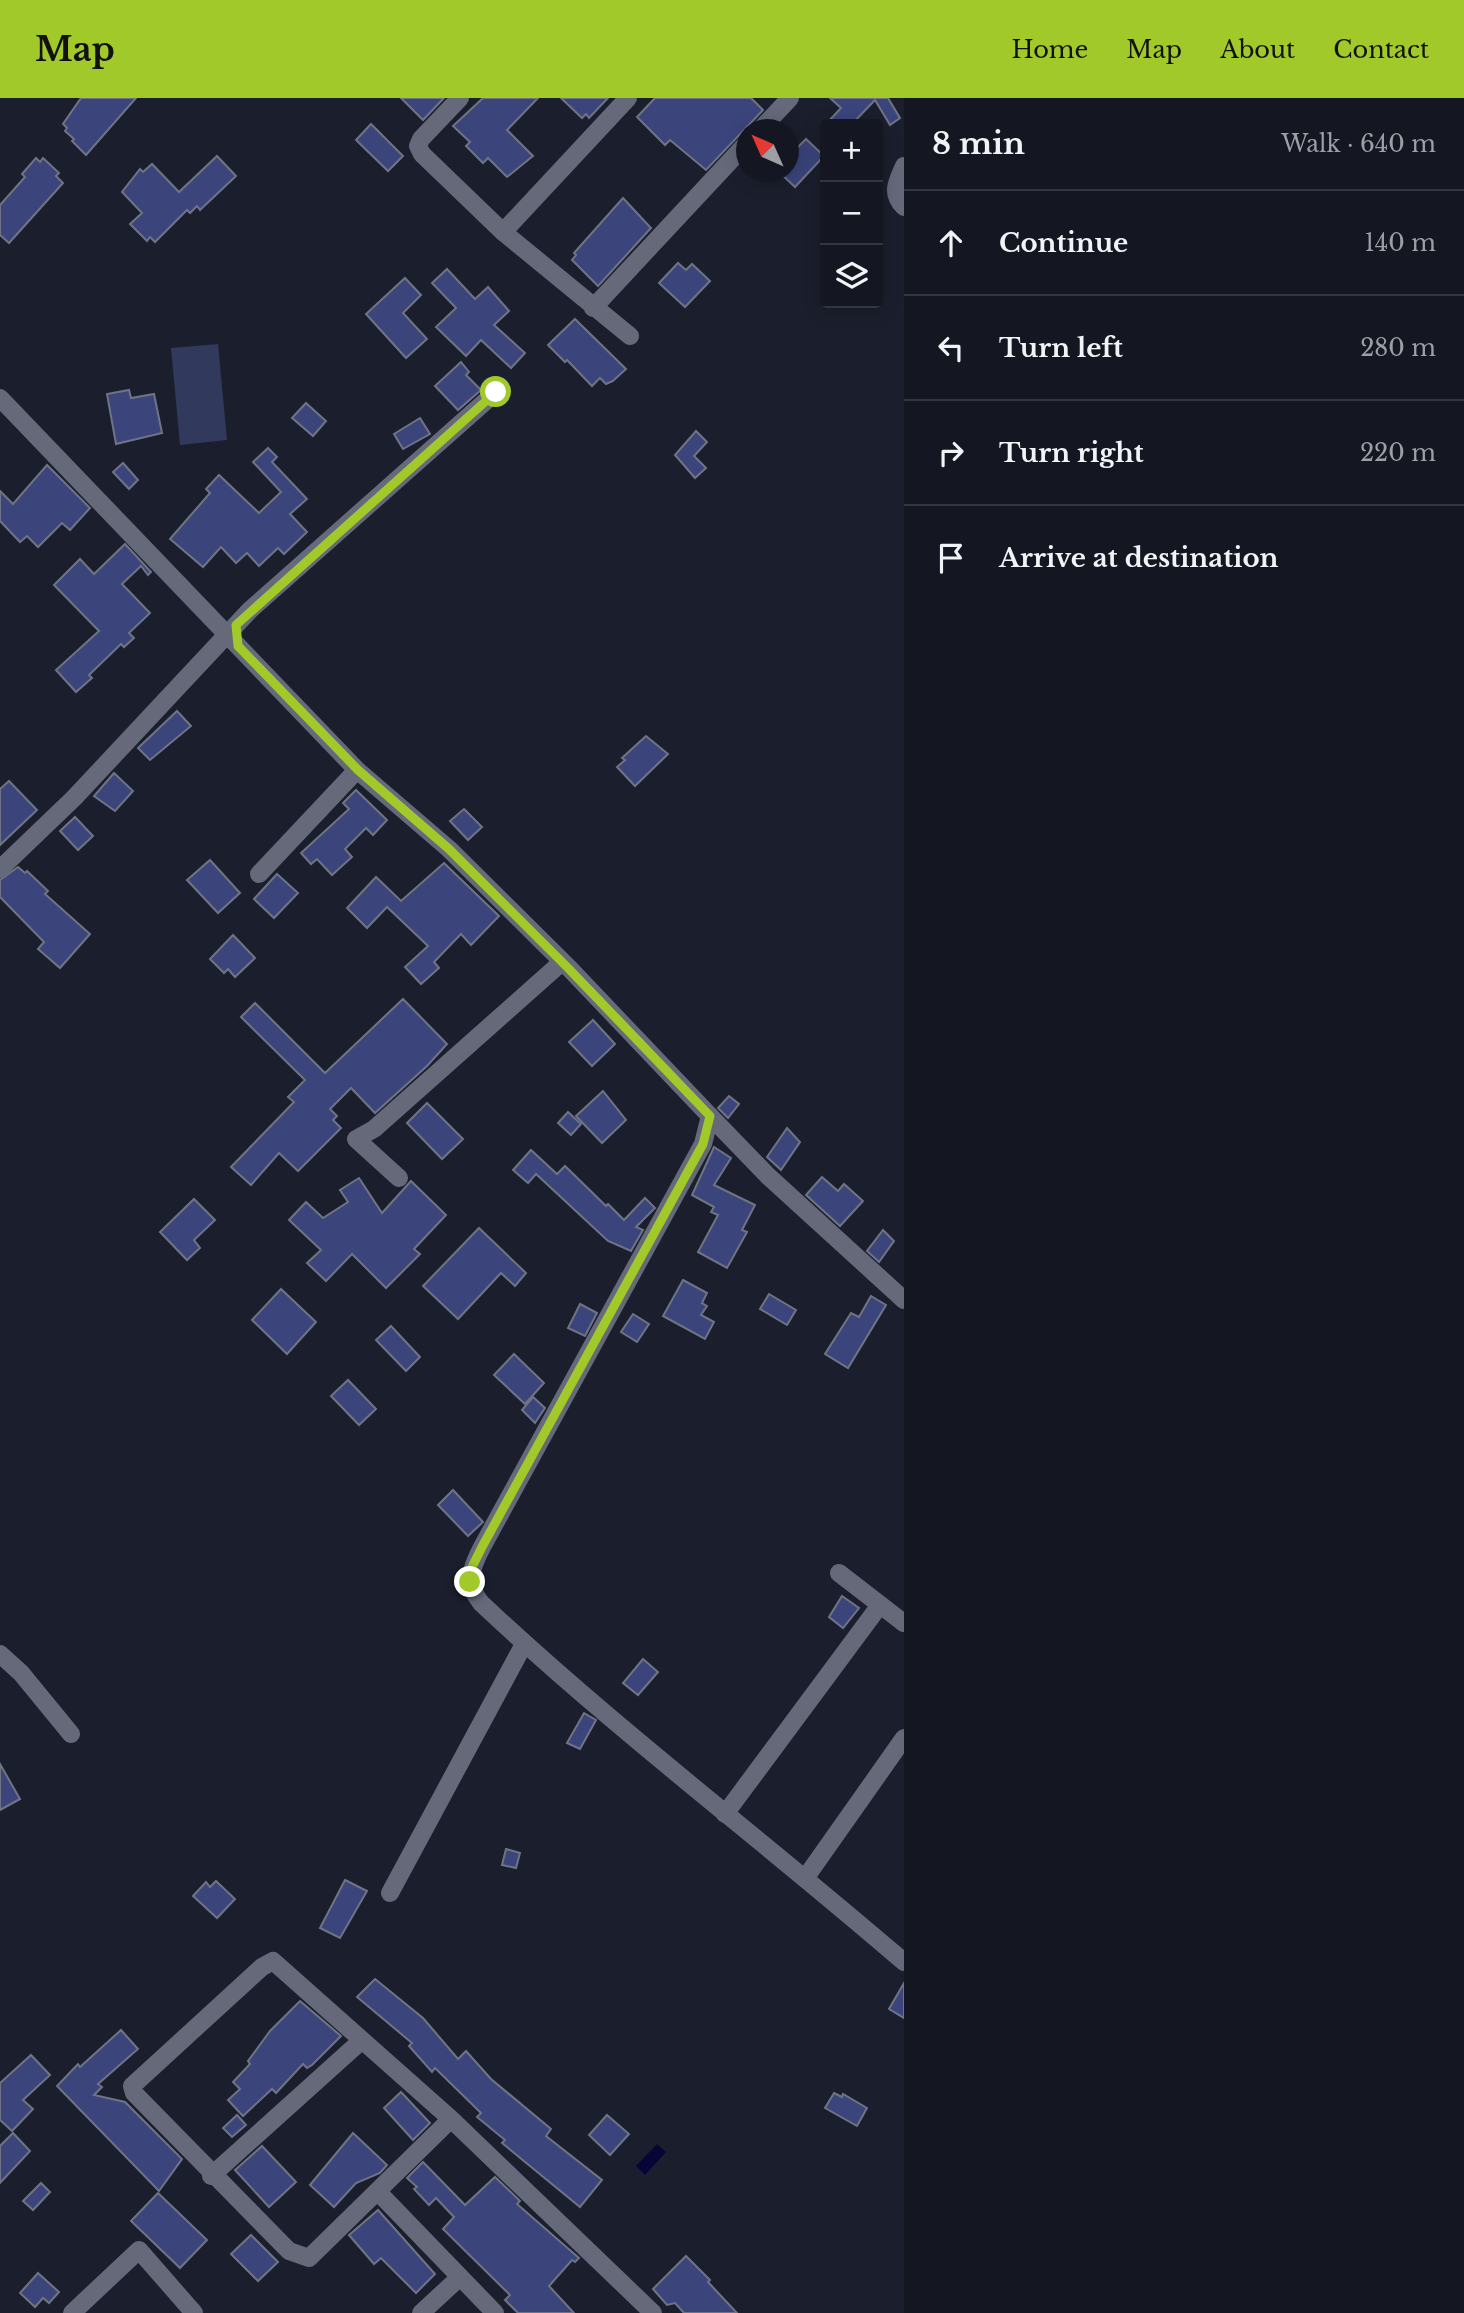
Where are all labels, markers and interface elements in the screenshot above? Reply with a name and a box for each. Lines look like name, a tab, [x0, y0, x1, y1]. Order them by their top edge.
text: Map	[35, 29, 115, 70]
text: Home	[1012, 35, 1088, 64]
text: Map	[1126, 35, 1182, 64]
text: About	[1220, 35, 1295, 64]
text: Contact	[1333, 35, 1429, 64]
north arrow	[736, 119, 799, 182]
map controls	[820, 119, 883, 308]
button: +	[820, 119, 883, 182]
text: 8 min	[932, 125, 1025, 162]
text: Walk · 640 m	[1281, 130, 1436, 158]
button: −	[820, 182, 883, 245]
icon: ahead	[932, 224, 970, 262]
text: Continue	[999, 227, 1128, 259]
text: 140 m	[1365, 229, 1436, 257]
button: layers	[820, 245, 883, 308]
icon: left	[932, 329, 970, 367]
text: Turn left	[999, 332, 1123, 364]
text: 280 m	[1360, 334, 1436, 362]
route start	[480, 376, 511, 407]
icon: right	[932, 434, 970, 472]
text: Turn right	[999, 437, 1144, 469]
text: 220 m	[1360, 439, 1436, 467]
icon: arrive	[932, 539, 970, 577]
text: Arrive at destination	[999, 542, 1279, 574]
route end	[454, 1566, 485, 1597]

